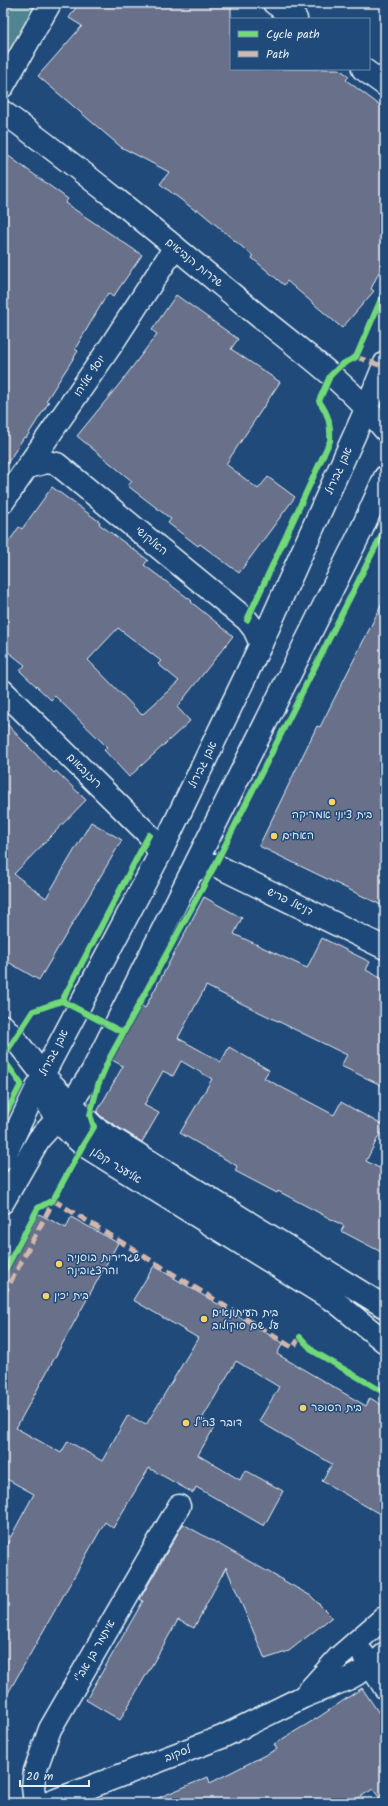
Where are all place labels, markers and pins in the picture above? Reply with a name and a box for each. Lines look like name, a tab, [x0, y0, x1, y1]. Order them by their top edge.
marker: בית ציוני אמריקה	[327, 797, 337, 807]
place label: בית ציוני אמריקה	[292, 806, 372, 824]
place label: האחים	[282, 827, 314, 845]
marker: האחים	[269, 831, 279, 841]
place label: שגרירות בוסניה והרצגובינה	[67, 1249, 141, 1280]
marker: שגרירות בוסניה והרצגובינה	[54, 1259, 64, 1269]
place label: בית יכין	[54, 1287, 89, 1305]
marker: בית יכין	[41, 1291, 51, 1301]
place label: בית העיתונאים על שם סוקולוב	[212, 1304, 279, 1335]
marker: בית העיתונאים על שם סוקולוב	[199, 1314, 209, 1324]
place label: בית הסופר	[311, 1399, 362, 1417]
marker: בית הסופר	[298, 1403, 308, 1413]
place label: דובר צה"ל	[194, 1414, 242, 1432]
marker: דובר צה"ל	[181, 1418, 191, 1428]

